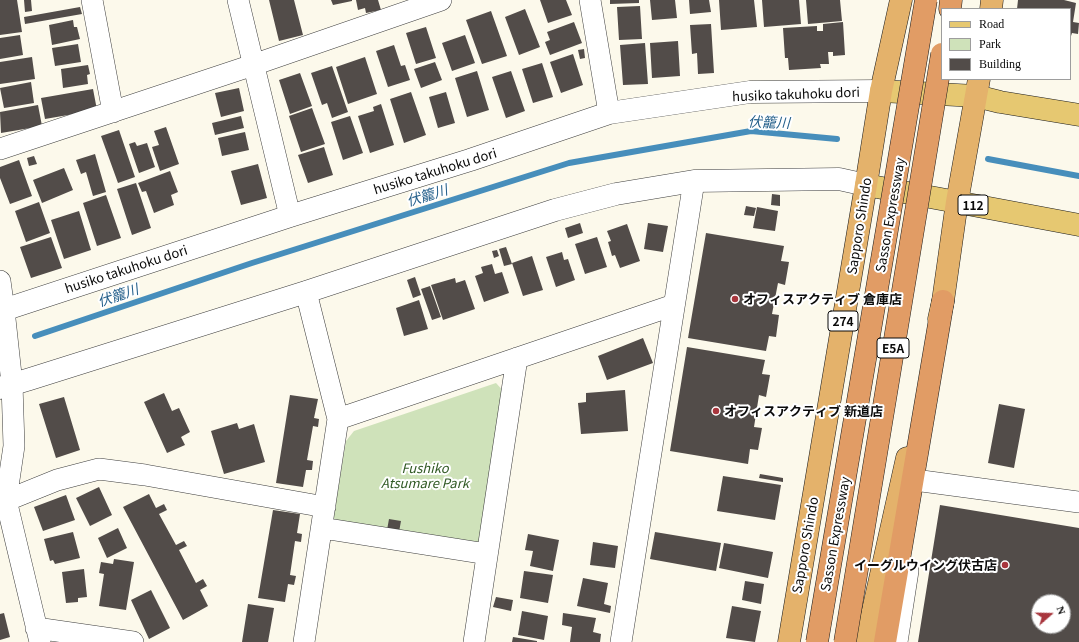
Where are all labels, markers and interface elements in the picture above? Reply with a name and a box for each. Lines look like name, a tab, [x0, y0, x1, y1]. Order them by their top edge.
legend	[941, 8, 1071, 80]
text: Road	[979, 17, 1004, 31]
text: Park	[979, 37, 1001, 51]
text: Building	[979, 57, 1021, 71]
street label: husiko takuhoku dori	[732, 84, 860, 104]
water label: 伏籠川	[748, 113, 790, 131]
street label: husiko takuhoku dori	[372, 145, 498, 197]
street label: Sasson Expressway	[872, 156, 908, 274]
street label: Sapporo Shindo	[844, 176, 874, 276]
water label: 伏籠川	[404, 181, 450, 209]
road number: 112	[958, 195, 988, 215]
street label: husiko takuhoku dori	[63, 242, 189, 296]
water label: 伏籠川	[95, 280, 141, 310]
place label: オフィスアクティブ 倉庫店	[743, 291, 902, 307]
marker: オフィスアクティブ 倉庫店	[730, 294, 740, 304]
road number: 274	[828, 311, 858, 331]
road number: E5A	[877, 338, 909, 358]
place label: オフィスアクティブ 新道店	[724, 403, 883, 419]
marker: オフィスアクティブ 新道店	[711, 406, 721, 416]
park label: Fushiko Atsumare Park	[381, 460, 469, 491]
street label: Sasson Expressway	[817, 475, 853, 593]
street label: Sapporo Shindo	[789, 495, 821, 595]
place label: イーグルウイング伏古店	[854, 557, 997, 573]
marker: イーグルウイング伏古店	[1000, 560, 1010, 570]
north arrow	[1031, 594, 1071, 634]
text: N	[1054, 604, 1068, 616]

